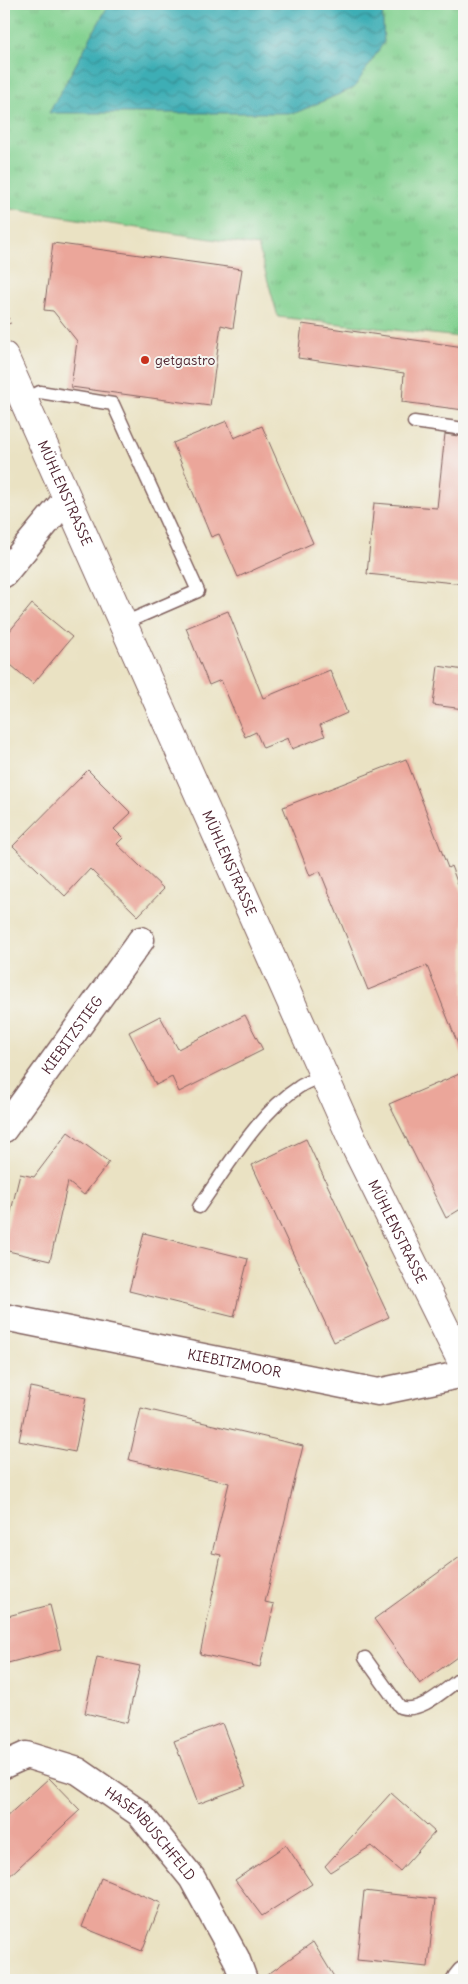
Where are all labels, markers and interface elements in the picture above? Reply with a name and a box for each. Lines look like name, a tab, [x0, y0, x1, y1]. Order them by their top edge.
place label: getgastro	[155, 351, 216, 369]
marker: getgastro	[139, 354, 151, 366]
street label: MÜHLENSTRASSE	[34, 438, 96, 549]
street label: MÜHLENSTRASSE	[198, 808, 261, 919]
street label: KIEBITZSTIEG	[38, 992, 107, 1078]
street label: MÜHLENSTRASSE	[364, 1177, 431, 1286]
street label: KIEBITZMOOR	[186, 1345, 283, 1381]
street label: HASENBUSCHFELD	[101, 1783, 199, 1884]

